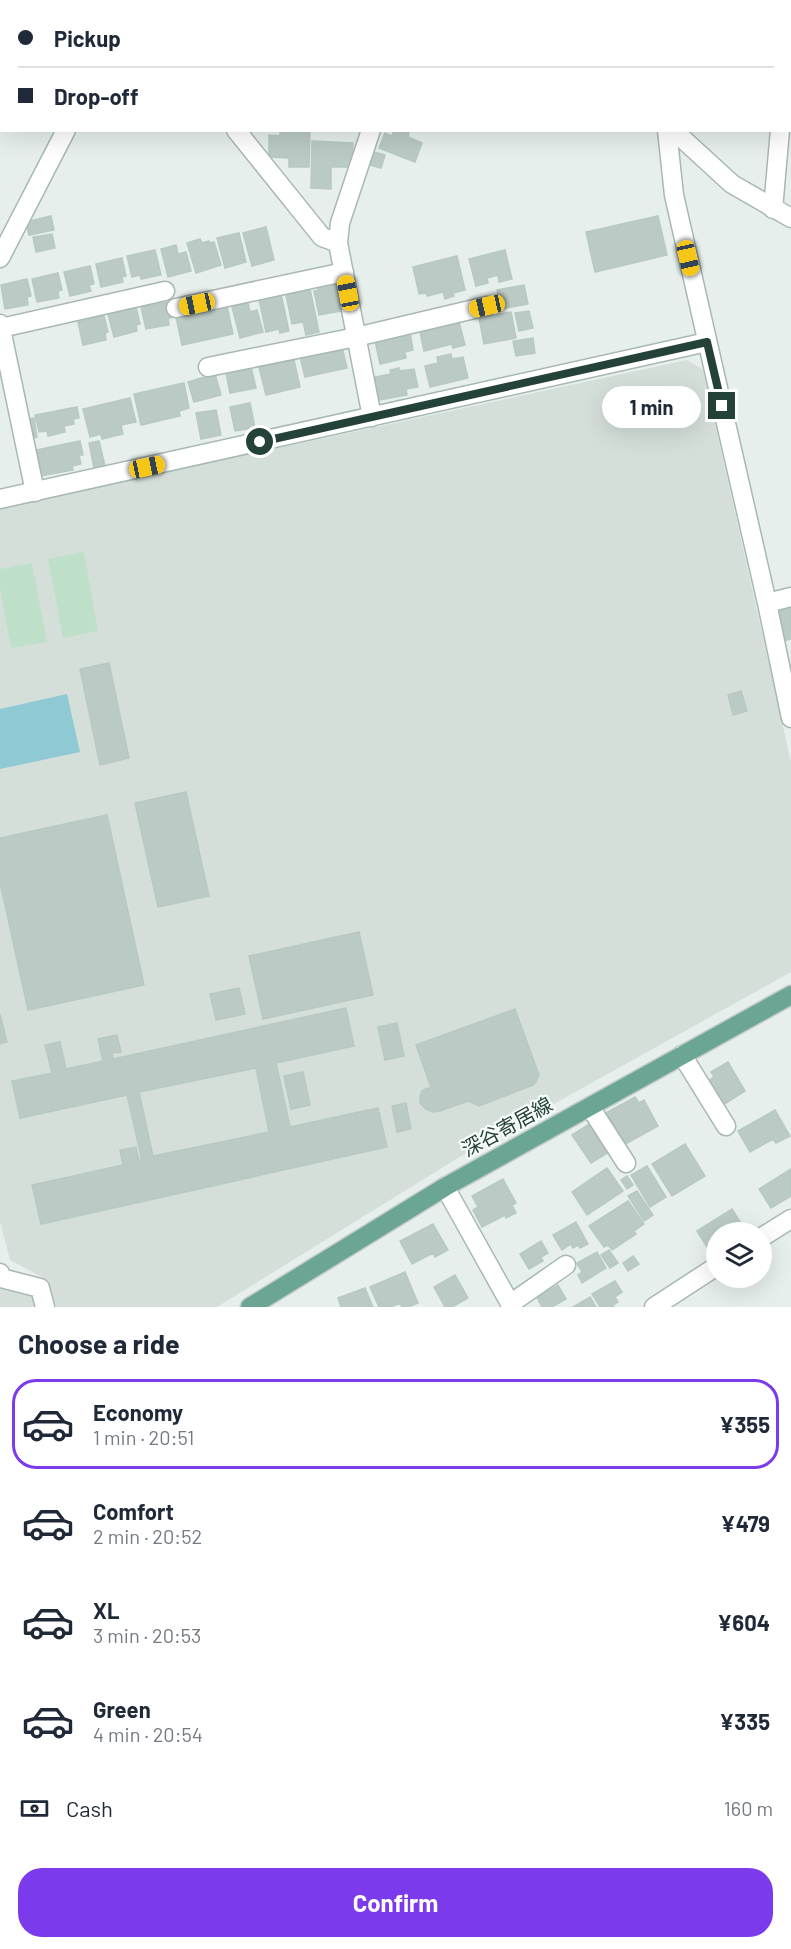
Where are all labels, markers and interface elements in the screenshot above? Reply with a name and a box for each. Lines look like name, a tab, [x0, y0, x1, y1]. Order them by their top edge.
text: Pickup	[54, 25, 121, 51]
text: Drop-off	[54, 83, 138, 109]
car	[675, 238, 701, 278]
car	[336, 274, 360, 312]
car	[178, 291, 216, 317]
car	[467, 293, 507, 319]
callout: 1 min	[602, 385, 701, 427]
route end	[708, 392, 735, 419]
text: 1 min	[630, 395, 673, 419]
route start	[246, 428, 273, 455]
car	[128, 454, 166, 480]
street label: 深谷寄居線	[457, 1091, 556, 1161]
map controls	[706, 1222, 772, 1288]
button: layers	[706, 1222, 772, 1288]
text: Choose a ride	[18, 1327, 180, 1359]
icon: car	[21, 1397, 75, 1451]
text: Economy	[93, 1399, 183, 1425]
text: ¥355	[719, 1411, 770, 1437]
text: 1 min · 20:51	[93, 1425, 194, 1449]
icon: car	[21, 1496, 75, 1550]
text: Comfort	[93, 1498, 174, 1524]
text: ¥479	[721, 1510, 770, 1536]
text: 2 min · 20:52	[93, 1524, 202, 1548]
icon: car	[21, 1595, 75, 1649]
text: XL	[93, 1597, 119, 1623]
text: ¥604	[717, 1609, 770, 1635]
text: 3 min · 20:53	[93, 1623, 201, 1647]
icon: car	[21, 1694, 75, 1748]
text: Green	[93, 1696, 151, 1722]
text: ¥335	[719, 1708, 770, 1734]
text: 4 min · 20:54	[93, 1722, 203, 1746]
icon: cash	[18, 1792, 51, 1825]
text: Cash	[66, 1795, 113, 1821]
text: 160 m	[724, 1796, 773, 1820]
button: Confirm	[18, 1868, 773, 1937]

